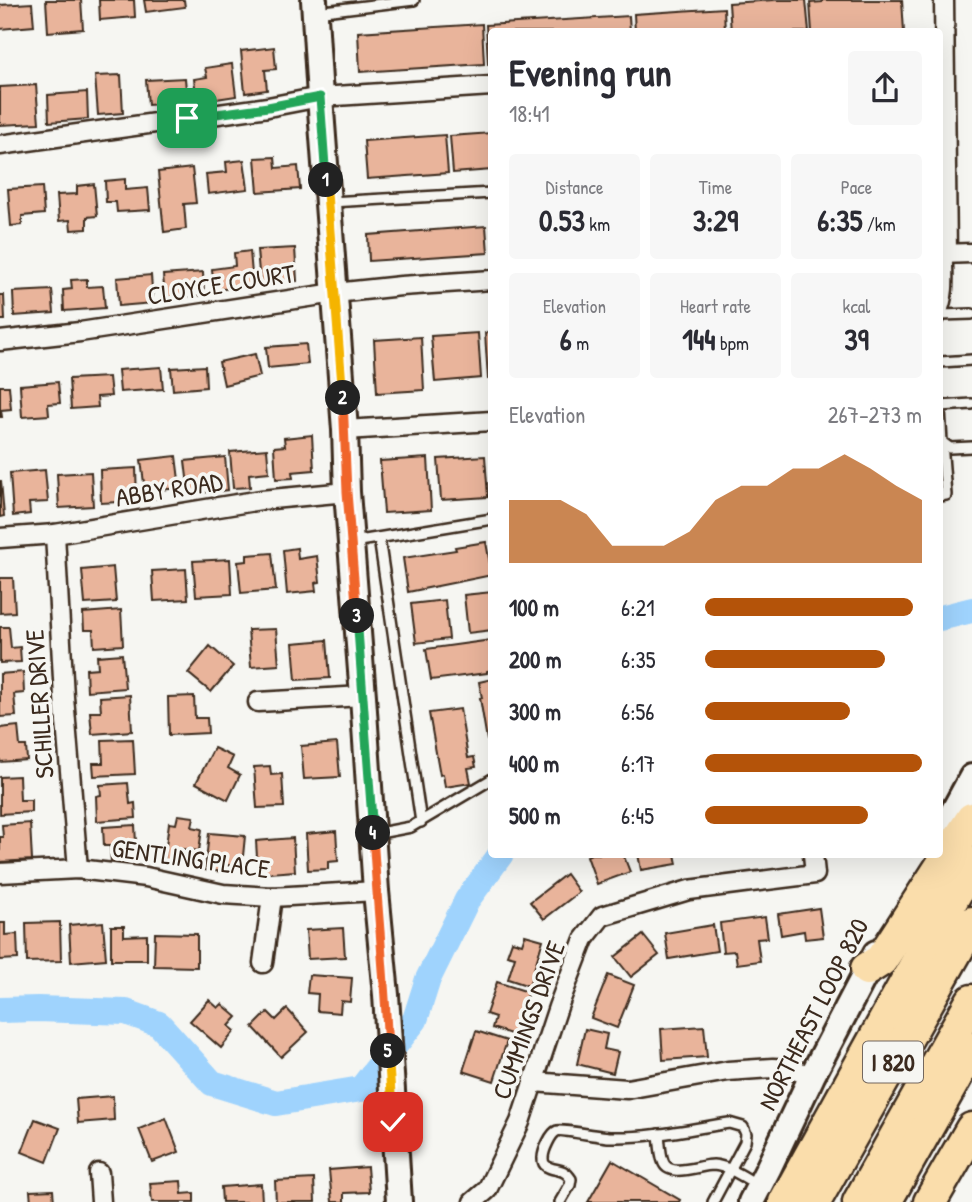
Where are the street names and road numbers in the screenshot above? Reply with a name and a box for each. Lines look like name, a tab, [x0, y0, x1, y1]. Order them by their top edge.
street label: CLOYCE COURT	[145, 255, 298, 313]
street label: ABBY ROAD	[113, 463, 226, 515]
street label: SCHILLER DRIVE	[16, 628, 62, 780]
street label: GENTLING PLACE	[110, 830, 272, 886]
street label: NORTHEAST LOOP 820	[750, 912, 876, 1116]
street label: CUMMINGS DRIVE	[483, 935, 573, 1104]
road number: I 820	[863, 1042, 923, 1082]

